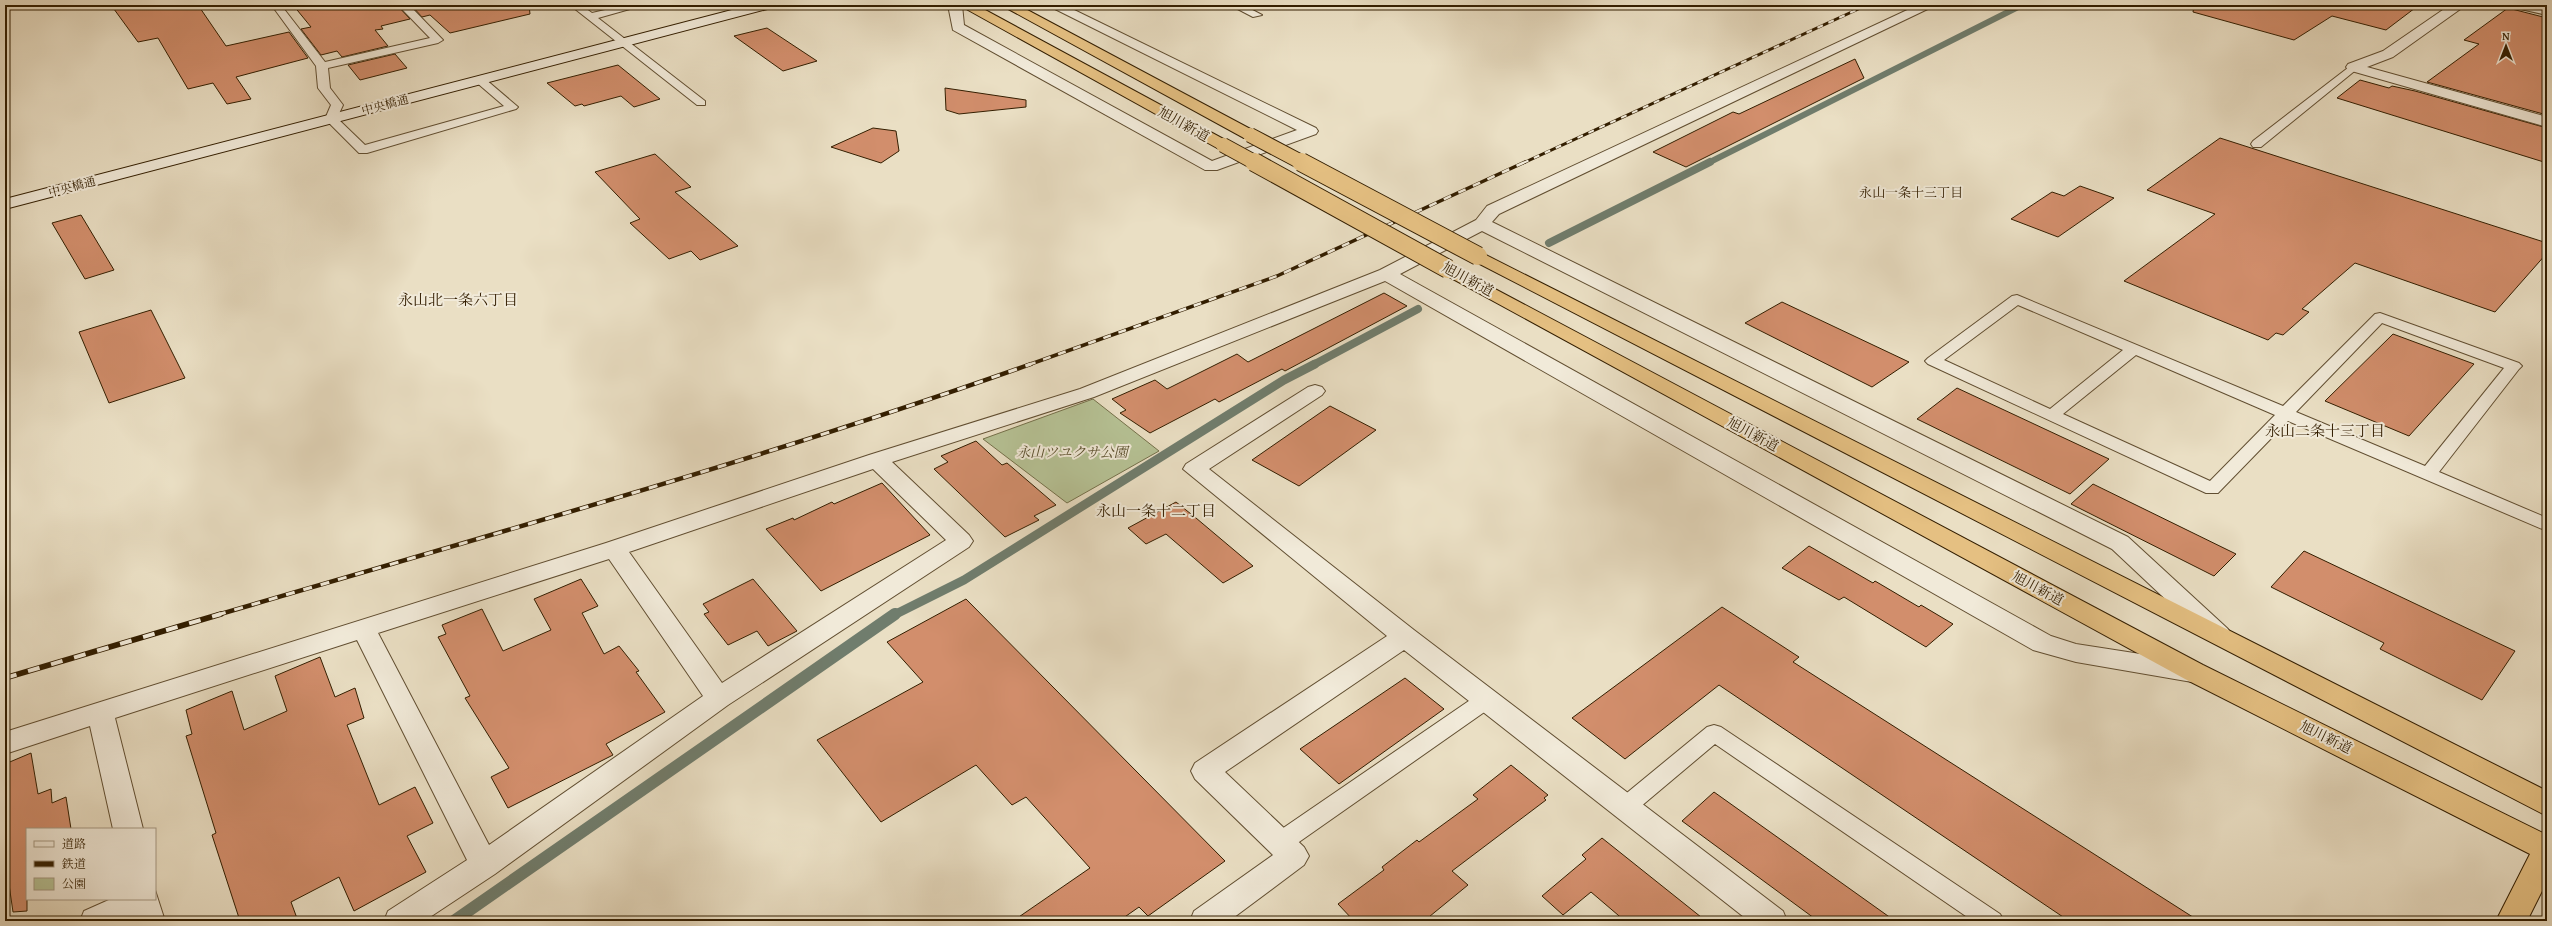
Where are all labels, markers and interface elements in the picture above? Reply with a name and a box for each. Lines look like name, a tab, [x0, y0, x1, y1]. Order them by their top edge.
north arrow	[2486, 26, 2526, 66]
text: N	[2502, 28, 2510, 44]
street label: 中央橋通	[359, 90, 410, 119]
street label: 旭川新道	[1155, 102, 1213, 146]
street label: 中央橋通	[46, 172, 97, 201]
district label: 永山一条十三丁目	[1859, 183, 1963, 202]
street label: 旭川新道	[1439, 257, 1497, 301]
district label: 永山北一条六丁目	[398, 289, 518, 310]
street label: 旭川新道	[1724, 412, 1782, 456]
district label: 永山二条十三丁目	[2265, 420, 2385, 441]
park label: 永山ツユクサ公園	[1016, 442, 1130, 462]
district label: 永山一条十二丁目	[1096, 500, 1216, 521]
street label: 旭川新道	[2009, 566, 2067, 610]
street label: 旭川新道	[2296, 716, 2356, 758]
legend	[26, 828, 156, 900]
text: 道路	[62, 835, 86, 852]
text: 鉄道	[61, 855, 86, 872]
text: 公園	[62, 875, 86, 892]

